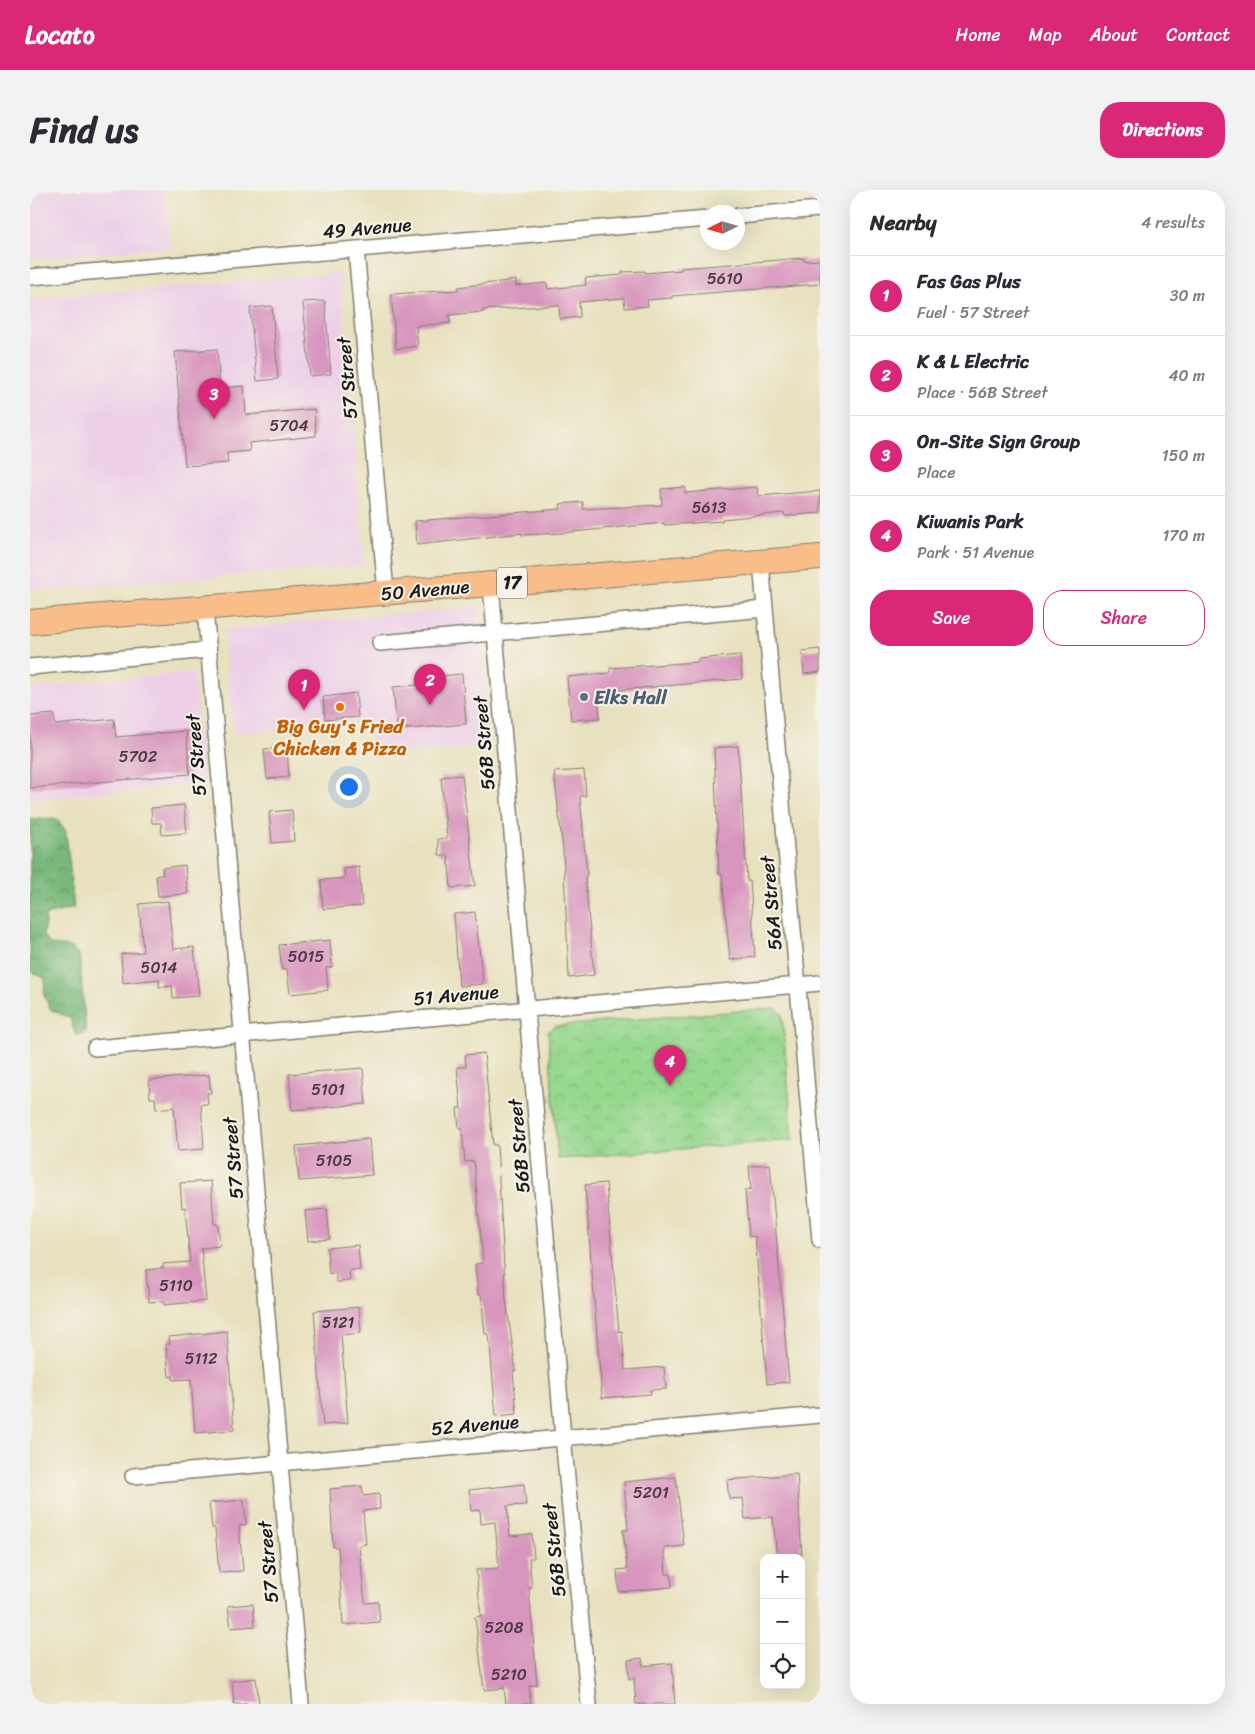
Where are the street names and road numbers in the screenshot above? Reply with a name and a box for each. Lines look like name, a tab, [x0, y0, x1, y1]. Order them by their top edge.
street label: 49 Avenue	[321, 208, 413, 248]
street label: 57 Street	[327, 334, 367, 421]
road number: 17	[497, 568, 527, 598]
street label: 50 Avenue	[379, 570, 471, 610]
street label: 56B Street	[463, 693, 505, 792]
street label: 57 Street	[176, 711, 216, 798]
street label: 56A Street	[750, 853, 792, 952]
street label: 51 Avenue	[412, 975, 500, 1015]
street label: 56B Street	[498, 1096, 540, 1195]
street label: 57 Street	[213, 1114, 253, 1201]
street label: 52 Avenue	[430, 1405, 520, 1445]
street label: 56B Street	[533, 1500, 575, 1599]
street label: 57 Street	[248, 1518, 288, 1605]

